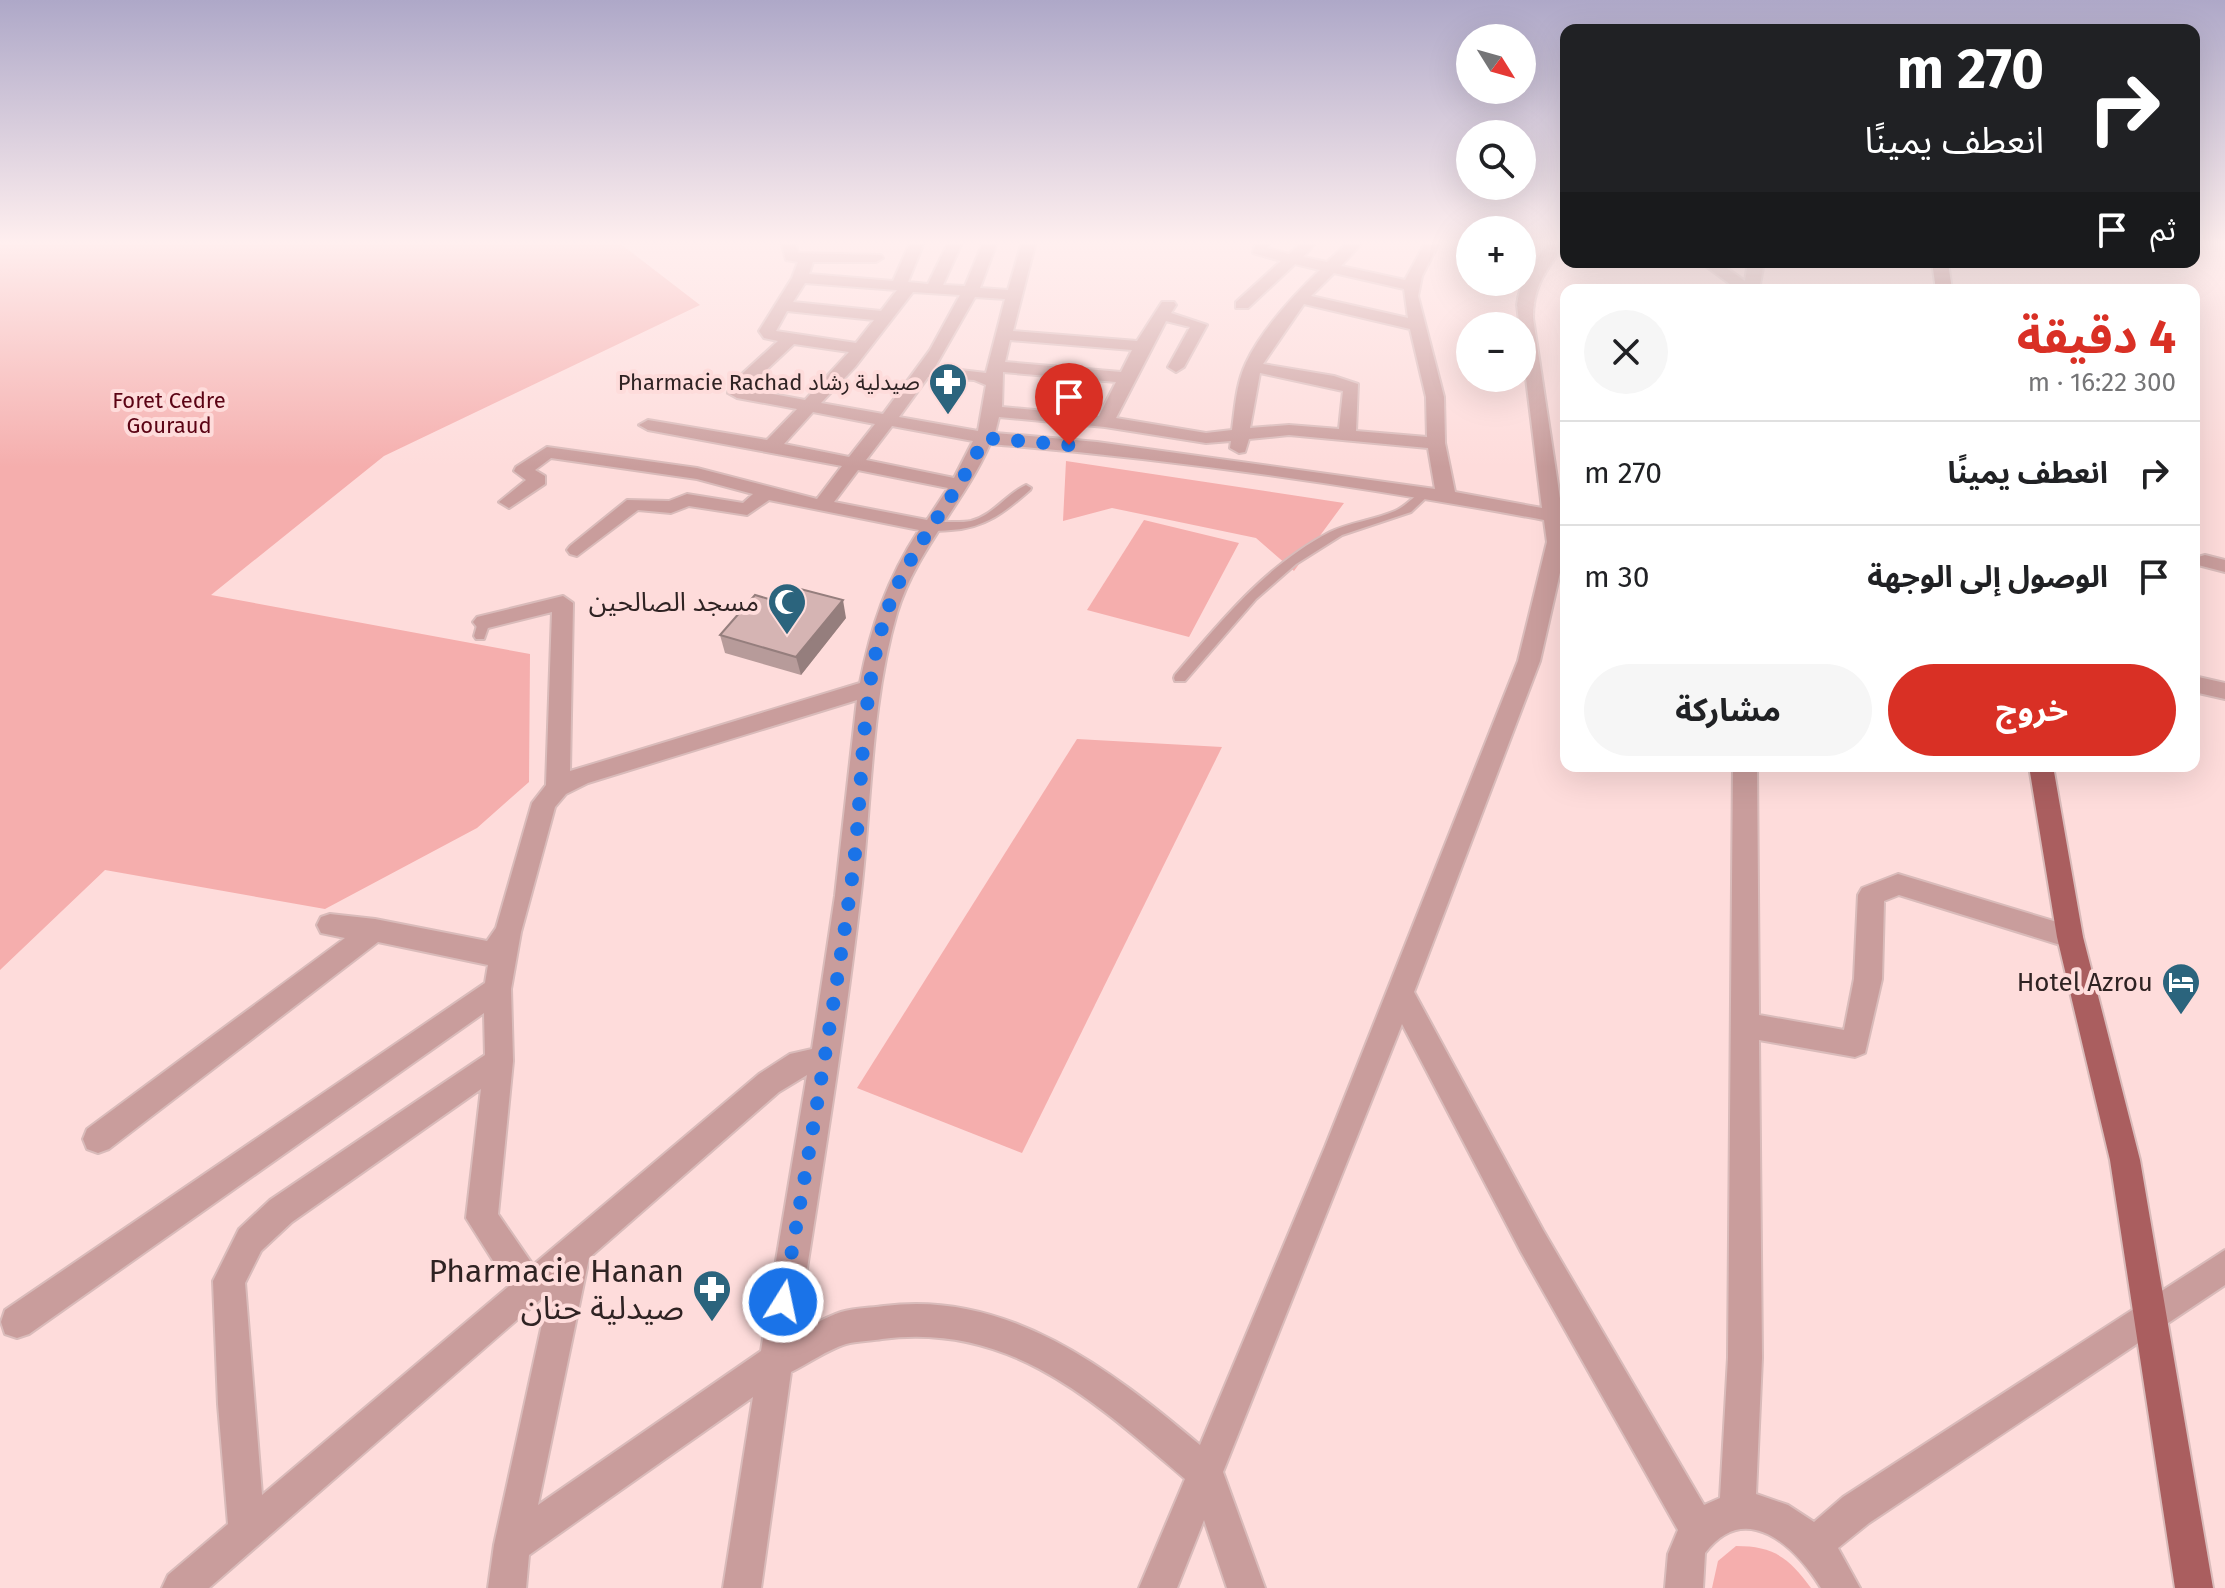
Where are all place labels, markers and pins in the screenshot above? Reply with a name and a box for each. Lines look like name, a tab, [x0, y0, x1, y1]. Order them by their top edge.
pharmacy icon: Pharmacie Rachad صيدلية رشاد	[927, 361, 969, 416]
pin	[1035, 363, 1103, 445]
place label: Pharmacie Rachad صيدلية رشاد	[618, 369, 920, 396]
mosque icon: مسجد الصالحين	[766, 581, 808, 636]
place label: مسجد الصالحين	[589, 587, 759, 618]
hotel icon: Hotel Azrou	[2160, 961, 2202, 1016]
place label: Hotel Azrou	[2017, 967, 2153, 998]
place label: Pharmacie Hanan صيدلية حنان	[428, 1252, 684, 1327]
pharmacy icon: Pharmacie Hanan صيدلية حنان	[691, 1268, 733, 1323]

